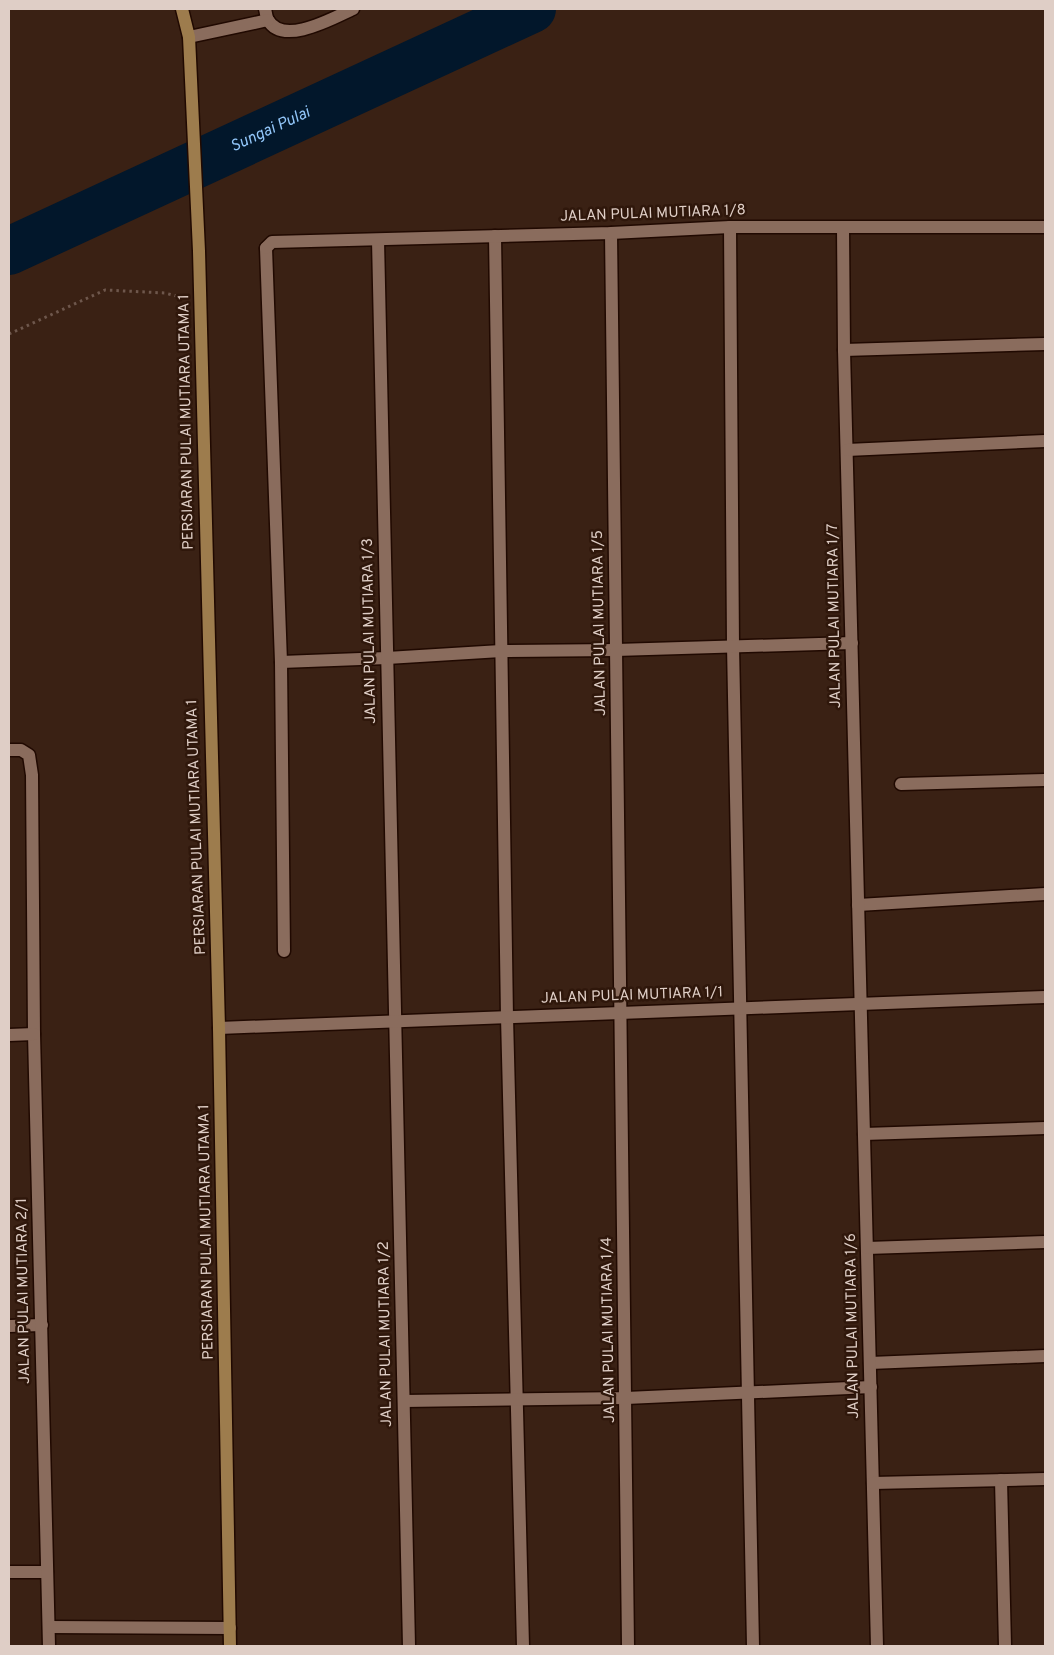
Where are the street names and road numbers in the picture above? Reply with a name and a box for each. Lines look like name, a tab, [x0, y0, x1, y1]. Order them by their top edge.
street label: JALAN PULAI MUTIARA 1/8	[560, 201, 746, 227]
street label: PERSIARAN PULAI MUTIARA UTAMA 1	[175, 294, 199, 550]
street label: JALAN PULAI MUTIARA 1/7	[824, 523, 846, 709]
street label: JALAN PULAI MUTIARA 1/5	[589, 530, 611, 716]
street label: JALAN PULAI MUTIARA 1/3	[359, 538, 381, 724]
street label: PERSIARAN PULAI MUTIARA UTAMA 1	[183, 699, 211, 955]
street label: JALAN PULAI MUTIARA 1/1	[541, 983, 723, 1009]
street label: PERSIARAN PULAI MUTIARA UTAMA 1	[195, 1104, 219, 1360]
street label: JALAN PULAI MUTIARA 2/1	[13, 1198, 35, 1384]
street label: JALAN PULAI MUTIARA 1/6	[842, 1233, 864, 1419]
street label: JALAN PULAI MUTIARA 1/4	[598, 1237, 620, 1423]
street label: JALAN PULAI MUTIARA 1/2	[375, 1241, 397, 1427]

